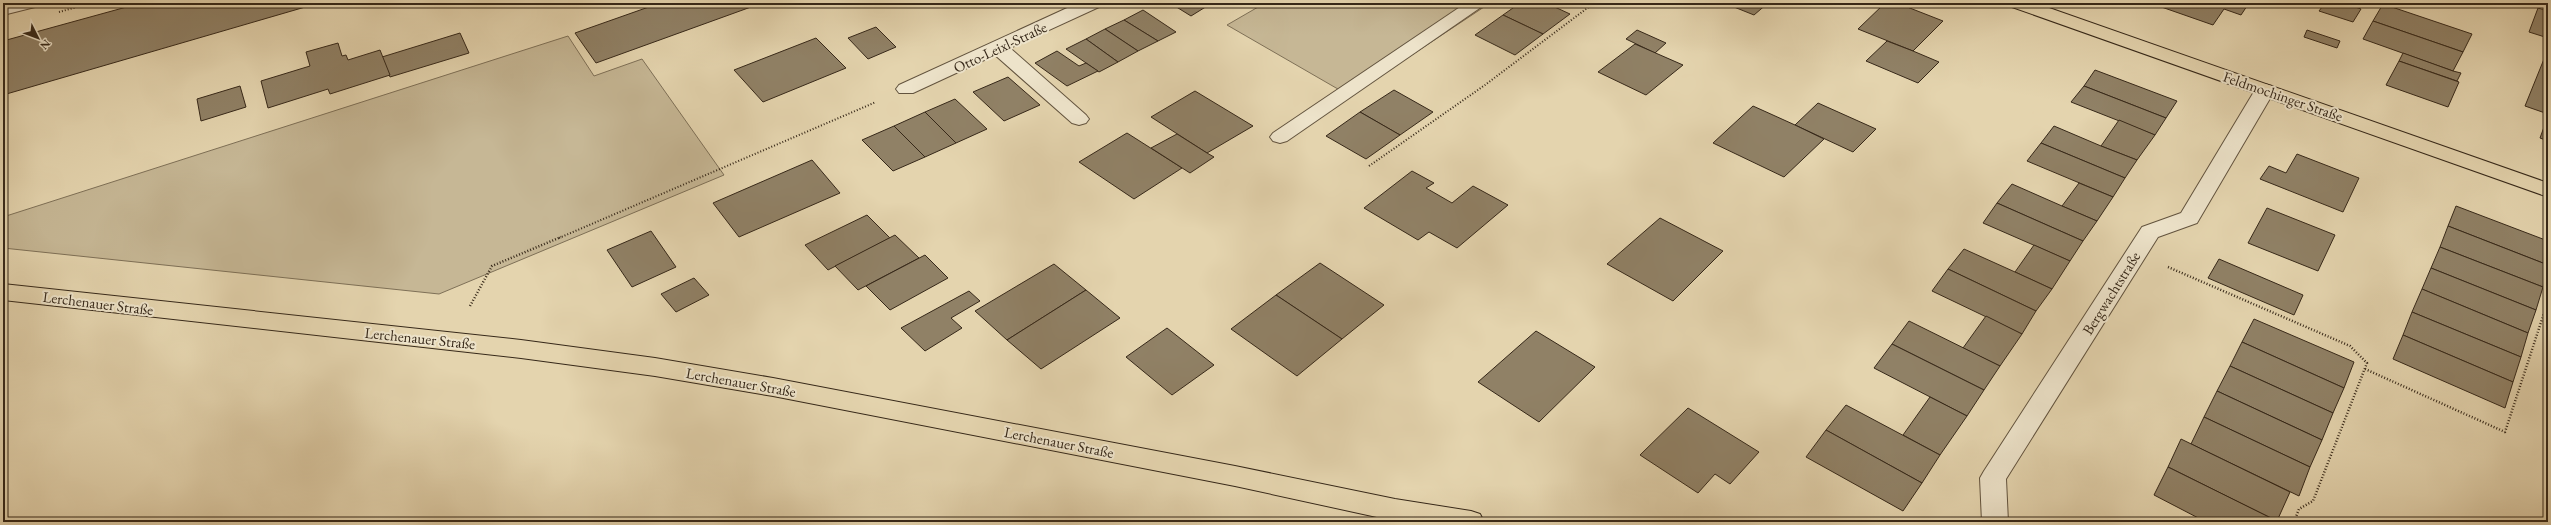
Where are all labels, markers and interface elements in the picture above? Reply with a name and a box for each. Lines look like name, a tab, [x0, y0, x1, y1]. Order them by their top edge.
street label: Otto-Leixl-Straße	[950, 17, 1050, 77]
north arrow	[18, 18, 58, 58]
text: N	[37, 37, 54, 53]
street label: Feldmochinger Straße	[2221, 67, 2345, 125]
street label: Bergwachtstraße	[2078, 248, 2144, 338]
street label: Lerchenauer Straße	[42, 287, 154, 319]
street label: Lerchenauer Straße	[364, 323, 476, 353]
street label: Lerchenauer Straße	[685, 363, 797, 401]
street label: Lerchenauer Straße	[1003, 422, 1115, 462]

